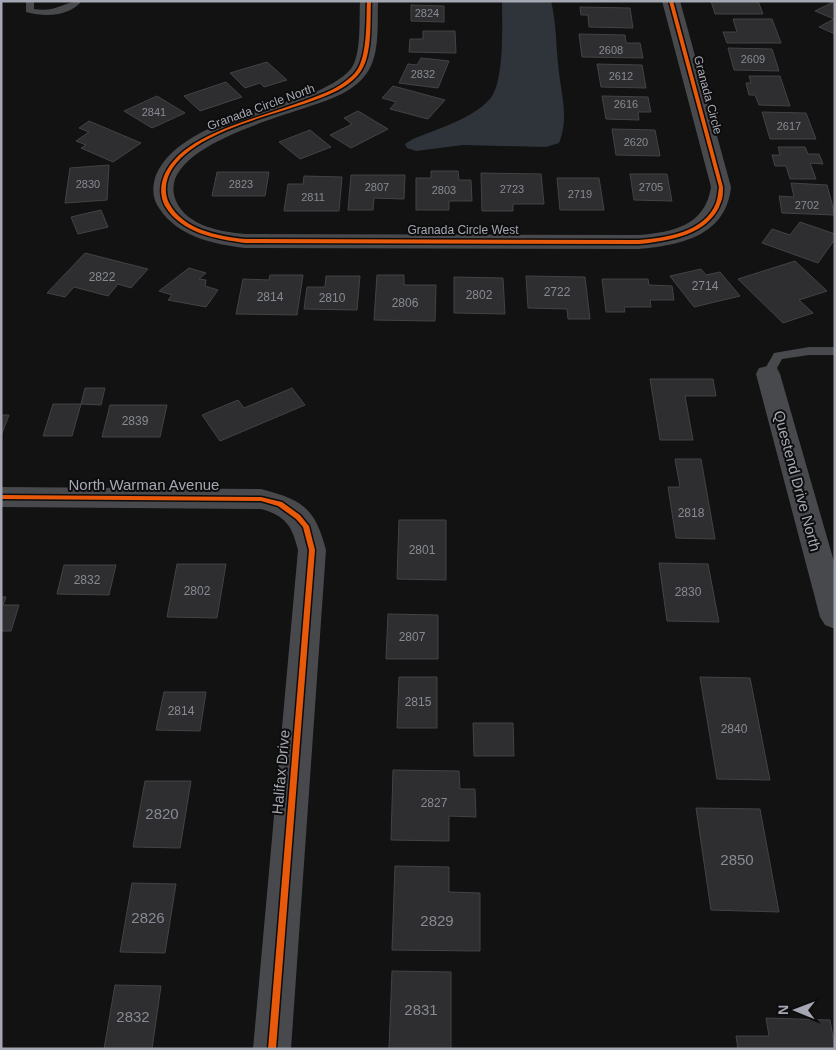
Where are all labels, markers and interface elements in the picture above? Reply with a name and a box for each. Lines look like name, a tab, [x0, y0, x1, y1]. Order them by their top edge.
house number: 2824	[415, 7, 439, 19]
house number: 2608	[599, 44, 623, 56]
house number: 2609	[741, 53, 765, 65]
street label: Granada Circle	[691, 54, 725, 136]
house number: 2832	[411, 68, 435, 80]
house number: 2612	[609, 70, 633, 82]
street label: Granada Circle North	[205, 81, 317, 133]
house number: 2616	[614, 98, 638, 110]
house number: 2841	[142, 106, 166, 118]
house number: 2617	[777, 120, 801, 132]
house number: 2620	[624, 136, 648, 148]
house number: 2830	[76, 178, 100, 190]
house number: 2823	[229, 178, 253, 190]
house number: 2807	[365, 181, 389, 193]
house number: 2705	[639, 181, 663, 193]
house number: 2723	[500, 183, 524, 195]
house number: 2803	[432, 184, 456, 196]
house number: 2719	[568, 188, 592, 200]
house number: 2811	[301, 191, 325, 203]
house number: 2702	[795, 199, 819, 211]
street label: Granada Circle West	[407, 223, 519, 237]
house number: 2822	[89, 270, 116, 284]
house number: 2714	[692, 279, 719, 293]
house number: 2722	[544, 285, 571, 299]
house number: 2802	[466, 288, 493, 302]
house number: 2814	[257, 290, 284, 304]
house number: 2810	[319, 291, 346, 305]
house number: 2806	[392, 296, 419, 310]
street label: Questend Drive North	[770, 409, 824, 553]
house number: 2839	[122, 414, 149, 428]
street label: North Warman Avenue	[69, 476, 219, 493]
house number: 2818	[678, 506, 705, 520]
house number: 2801	[409, 543, 436, 557]
house number: 2832	[74, 573, 101, 587]
house number: 2802	[184, 584, 211, 598]
house number: 2830	[675, 585, 702, 599]
house number: 2807	[399, 630, 426, 644]
house number: 2815	[405, 695, 432, 709]
house number: 2814	[168, 704, 195, 718]
house number: 2840	[721, 722, 748, 736]
street label: Halifax Drive	[268, 729, 293, 815]
house number: 2827	[421, 796, 448, 810]
house number: 2820	[145, 805, 179, 822]
house number: 2850	[720, 851, 754, 868]
house number: 2826	[131, 909, 165, 926]
house number: 2829	[420, 912, 454, 929]
north arrow	[771, 985, 821, 1035]
house number: 2831	[404, 1001, 438, 1018]
text: N	[775, 1005, 791, 1015]
house number: 2832	[116, 1008, 150, 1025]

